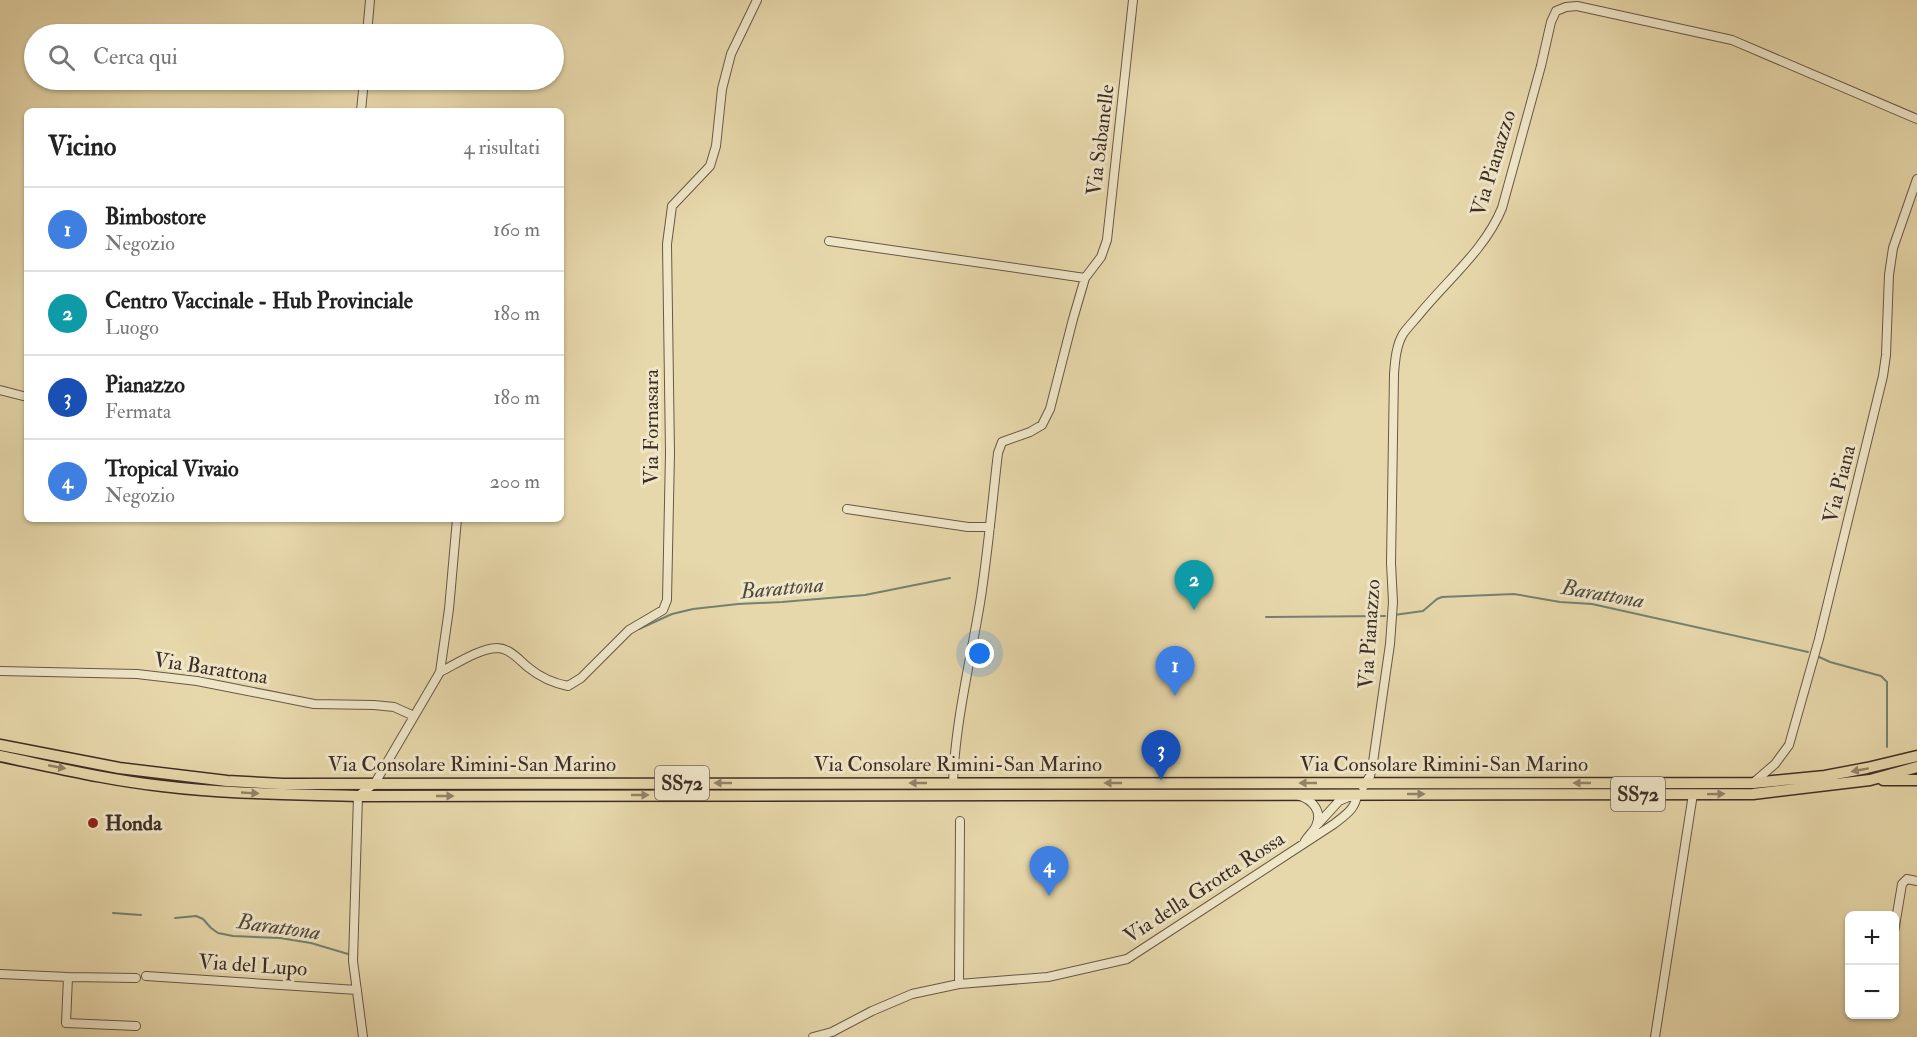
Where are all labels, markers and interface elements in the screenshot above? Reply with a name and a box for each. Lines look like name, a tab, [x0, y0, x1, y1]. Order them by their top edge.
search box	[24, 24, 564, 90]
icon: search	[45, 41, 78, 74]
text: Cerca qui	[93, 43, 178, 71]
street label: Via Sabanelle	[1080, 83, 1121, 197]
street label: Via Pianazzo	[1465, 107, 1522, 220]
text: Vicino	[48, 131, 116, 163]
text: 4 risultati	[464, 135, 540, 160]
text: Bimbostore	[105, 203, 206, 231]
text: 1	[64, 217, 71, 242]
text: 160 m	[493, 217, 540, 242]
text: Negozio	[105, 231, 175, 256]
text: Centro Vaccinale - Hub Provinciale	[105, 287, 413, 315]
text: 2	[62, 301, 73, 326]
text: 180 m	[493, 301, 540, 326]
text: Luogo	[105, 315, 159, 340]
street label: Via Fornasara	[638, 369, 665, 485]
text: Pianazzo	[105, 371, 185, 399]
text: 3	[64, 385, 71, 410]
text: 180 m	[493, 385, 540, 410]
text: Fermata	[105, 399, 171, 424]
street label: Via Piana	[1817, 442, 1862, 526]
text: Tropical Vivaio	[105, 455, 239, 483]
text: 4	[62, 469, 73, 494]
text: 200 m	[490, 469, 540, 494]
text: Negozio	[105, 483, 175, 508]
pin: 2	[1174, 560, 1214, 610]
water label: Barattona	[738, 570, 825, 606]
water label: Barattona	[1558, 573, 1646, 615]
street label: Via Pianazzo	[1352, 578, 1387, 690]
your location	[965, 639, 994, 668]
street label: Via Barattona	[152, 646, 270, 691]
pin: 1	[1156, 646, 1194, 696]
pin: 3	[1142, 730, 1180, 780]
street label: Via Consolare Rimini-San Marino	[328, 751, 616, 778]
street label: Via Consolare Rimini-San Marino	[814, 751, 1102, 778]
street label: Via Consolare Rimini-San Marino	[1300, 751, 1588, 778]
one-way arrow	[48, 763, 67, 772]
one-way arrow	[1850, 765, 1869, 774]
road number: SS72	[655, 766, 709, 800]
road number: SS72	[1611, 777, 1665, 811]
one-way arrow	[713, 778, 732, 788]
one-way arrow	[1103, 778, 1122, 788]
one-way arrow	[1298, 778, 1317, 788]
one-way arrow	[1572, 778, 1591, 788]
one-way arrow	[908, 779, 927, 788]
one-way arrow	[241, 789, 260, 798]
one-way arrow	[1406, 789, 1425, 799]
one-way arrow	[1706, 789, 1725, 799]
one-way arrow	[631, 790, 650, 800]
one-way arrow	[436, 791, 455, 801]
place label: Honda	[105, 810, 163, 837]
marker: Honda	[86, 816, 100, 830]
street label: Via della Grotta Rossa	[1119, 825, 1290, 950]
pin: 4	[1030, 846, 1068, 896]
water label: Barattona	[235, 907, 322, 947]
map controls	[1845, 911, 1899, 1019]
button: +	[1845, 911, 1899, 965]
street label: Via del Lupo	[198, 948, 308, 983]
button: −	[1845, 965, 1899, 1019]

